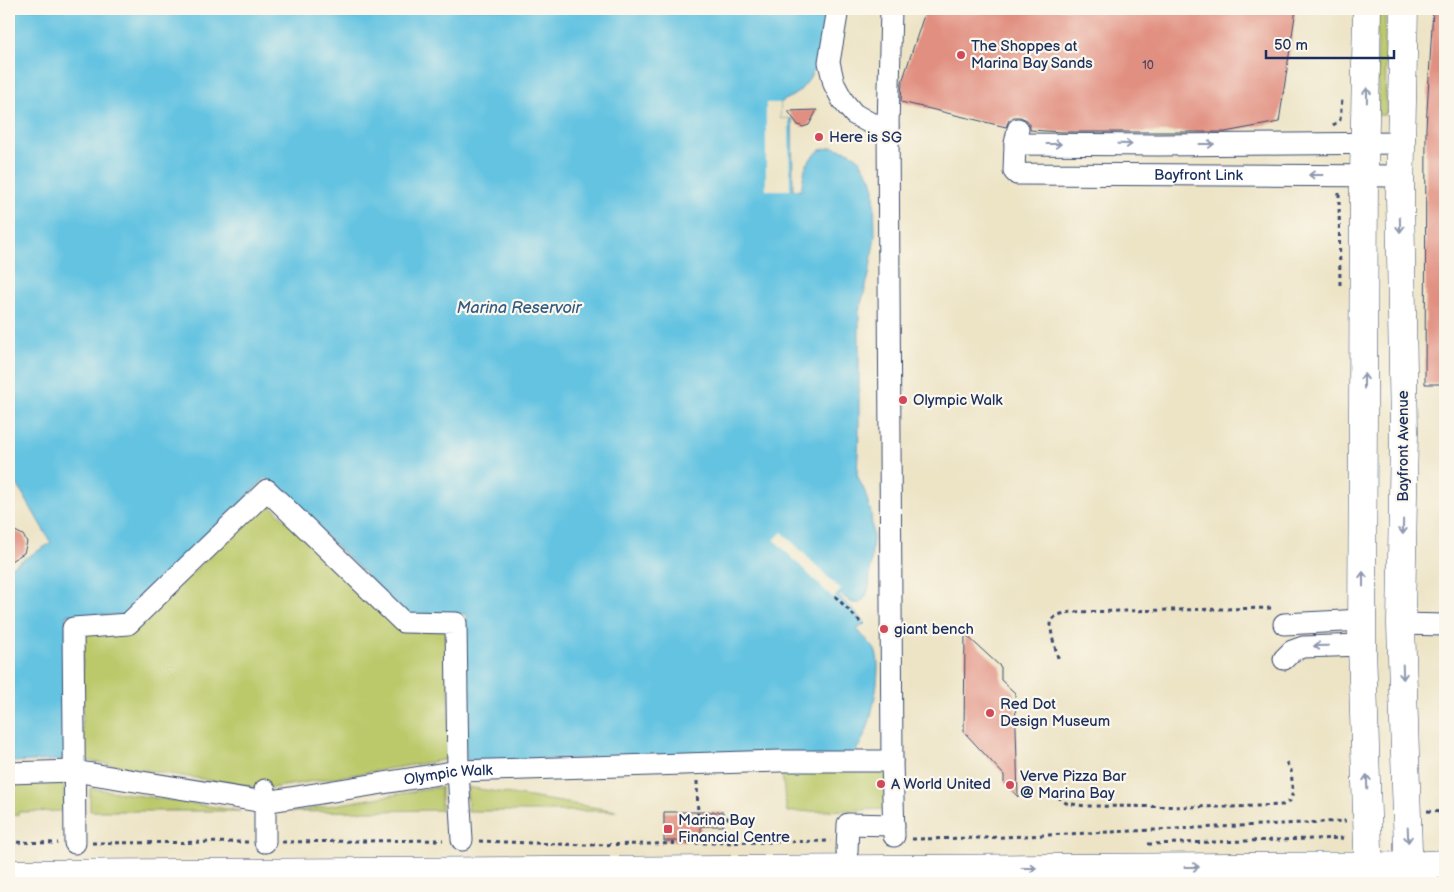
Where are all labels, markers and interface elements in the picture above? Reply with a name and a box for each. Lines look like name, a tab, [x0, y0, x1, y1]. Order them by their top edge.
scale bar	[1266, 28, 1394, 60]
text: 50 m	[1274, 36, 1308, 55]
place label: The Shoppes at Marina Bay Sands	[971, 37, 1093, 73]
marker: The Shoppes at Marina Bay Sands	[955, 49, 967, 61]
house number: 10	[1142, 58, 1154, 73]
one-way arrow	[1362, 87, 1371, 103]
place label: Here is SG	[829, 128, 902, 147]
marker: Here is SG	[813, 131, 825, 143]
one-way arrow	[1046, 139, 1062, 149]
one-way arrow	[1117, 139, 1133, 149]
one-way arrow	[1198, 139, 1214, 149]
street label: Bayfront Link	[1154, 165, 1244, 185]
one-way arrow	[1308, 170, 1324, 180]
one-way arrow	[1396, 217, 1405, 233]
water label: Marina Reservoir	[457, 299, 582, 318]
one-way arrow	[1359, 373, 1369, 390]
street label: Bayfront Avenue	[1394, 390, 1413, 502]
place label: Olympic Walk	[913, 391, 1003, 410]
marker: Olympic Walk	[897, 394, 909, 406]
one-way arrow	[1398, 519, 1407, 535]
one-way arrow	[1358, 571, 1368, 587]
place label: giant bench	[894, 620, 974, 639]
marker: giant bench	[878, 623, 890, 635]
one-way arrow	[1314, 642, 1330, 651]
one-way arrow	[1398, 664, 1408, 680]
place label: Red Dot Design Museum	[1000, 695, 1110, 731]
marker: Red Dot Design Museum	[984, 707, 996, 719]
street label: Olympic Walk	[402, 760, 494, 789]
place label: Verve Pizza Bar @ Marina Bay	[1020, 767, 1127, 803]
place label: A World United	[891, 775, 991, 794]
one-way arrow	[1362, 775, 1371, 791]
marker: A World United	[875, 778, 887, 790]
marker: Verve Pizza Bar @ Marina Bay	[1004, 779, 1016, 791]
place label: Marina Bay Financial Centre	[678, 811, 790, 847]
marker: Marina Bay Financial Centre	[662, 823, 674, 835]
one-way arrow	[1403, 826, 1412, 842]
one-way arrow	[1184, 862, 1200, 872]
one-way arrow	[1021, 863, 1037, 873]

